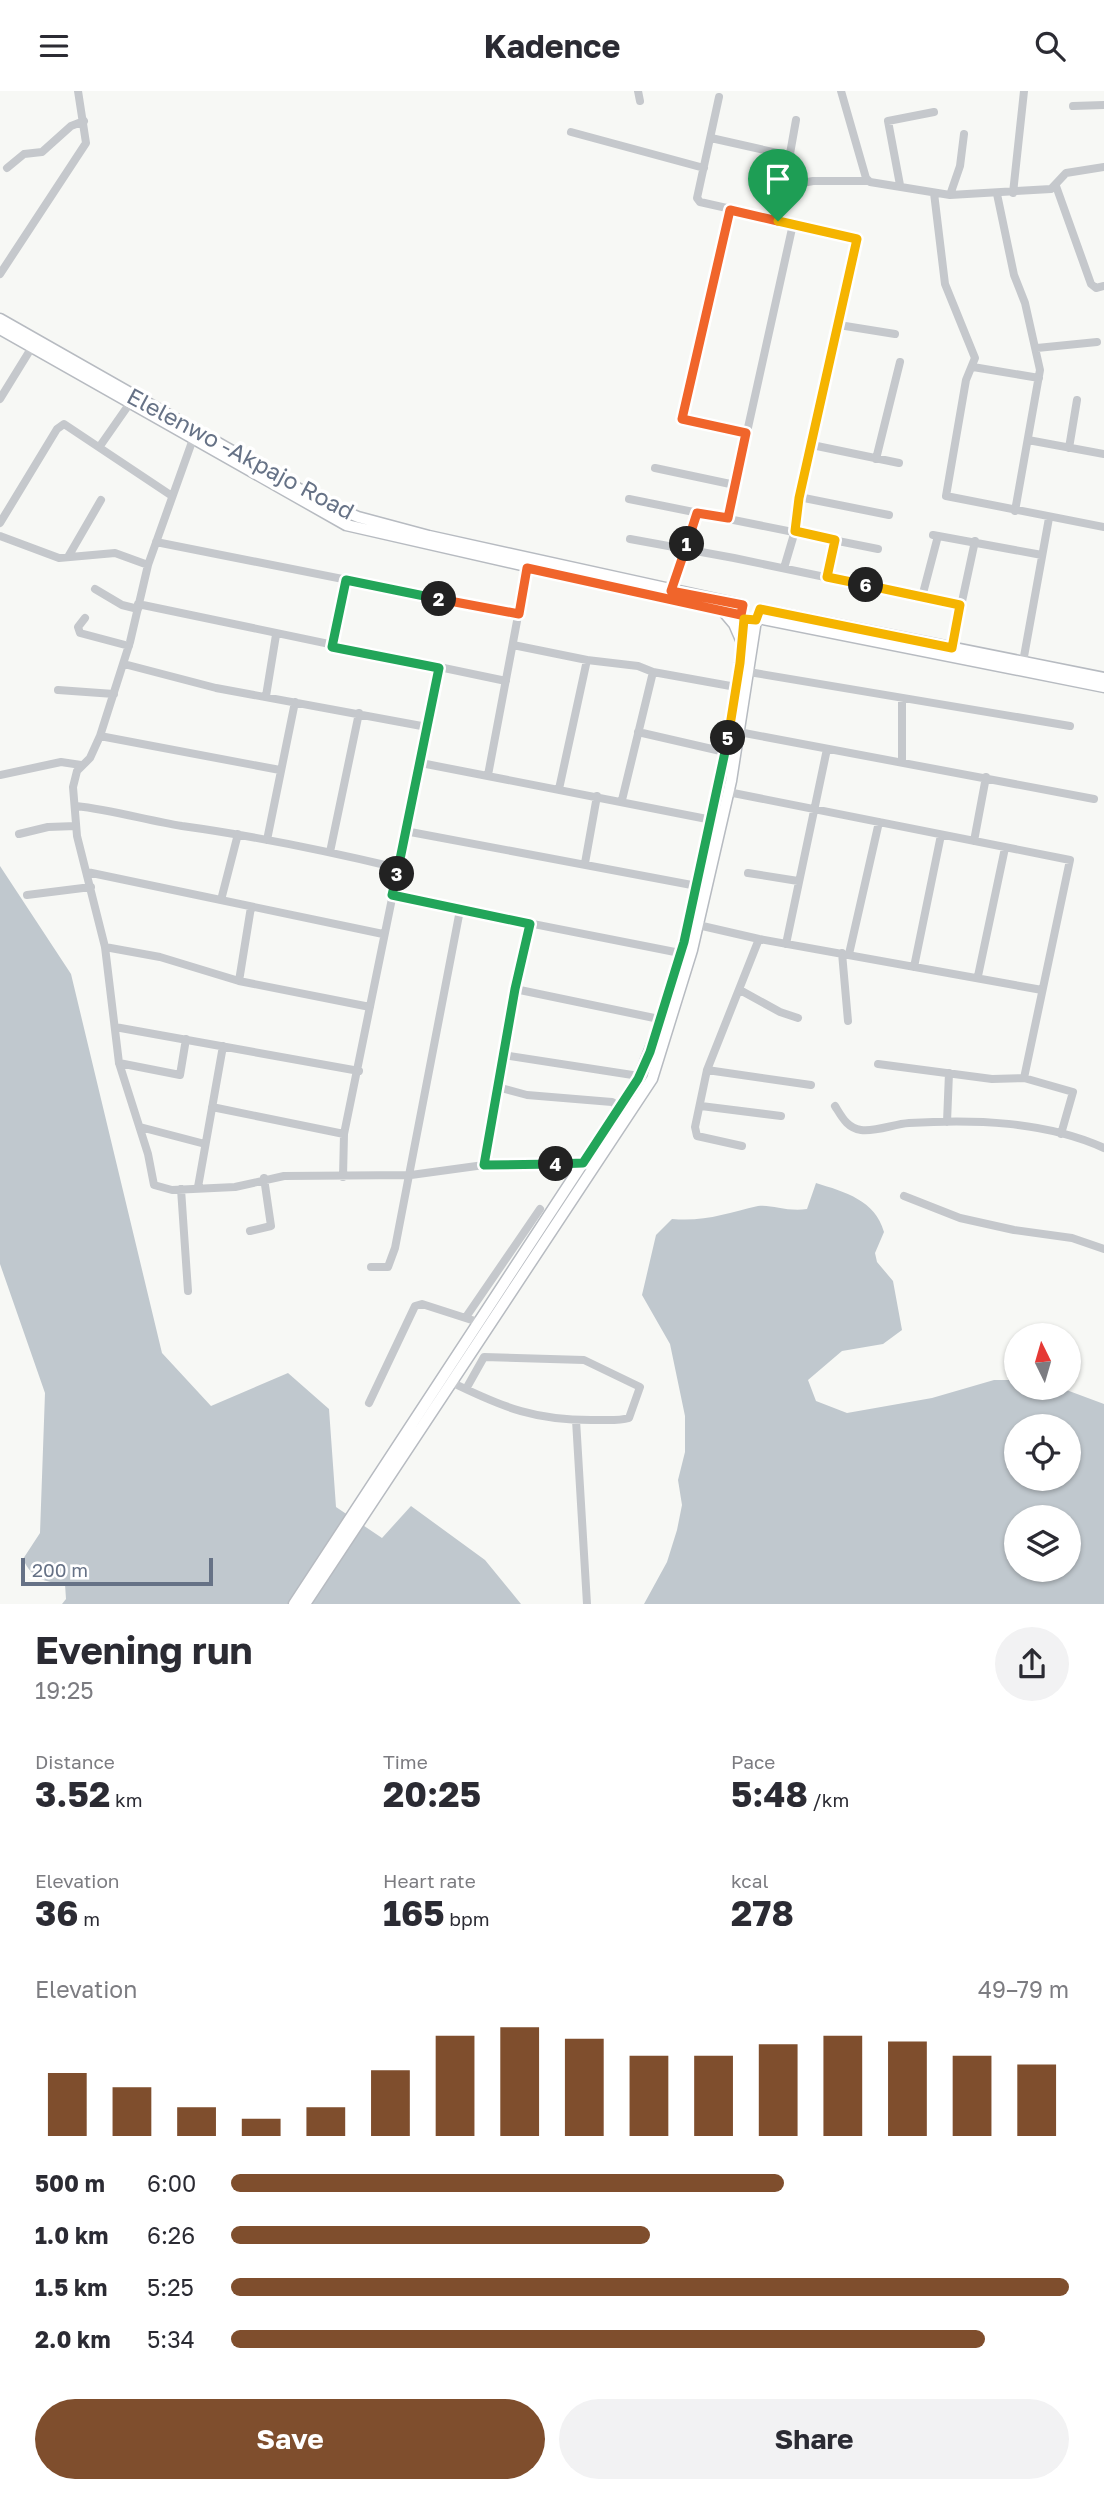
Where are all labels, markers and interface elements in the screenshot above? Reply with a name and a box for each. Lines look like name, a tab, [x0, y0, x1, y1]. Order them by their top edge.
icon: menu	[35, 27, 73, 65]
text: Kadence	[484, 27, 620, 65]
icon: search	[1031, 27, 1069, 65]
pin	[748, 149, 808, 221]
icon: arrive	[759, 160, 797, 198]
street label: Elelenwo -Akpajo Road	[123, 381, 359, 525]
pin: 1	[670, 526, 704, 561]
text: 1	[682, 532, 691, 555]
pin: 6	[848, 567, 884, 603]
text: 6	[859, 573, 872, 596]
pin: 2	[422, 581, 457, 617]
text: 2	[433, 587, 444, 610]
pin: 5	[710, 721, 746, 755]
text: 5	[722, 726, 733, 749]
pin: 3	[380, 857, 414, 891]
text: 3	[391, 862, 402, 885]
pin: 4	[538, 1147, 574, 1181]
text: 4	[550, 1152, 561, 1175]
north arrow	[1004, 1323, 1082, 1400]
map controls	[1004, 1323, 1081, 1582]
button: locate	[1004, 1414, 1081, 1491]
button: layers	[1004, 1505, 1081, 1582]
scale bar	[21, 1555, 214, 1587]
text: 200 m	[32, 1558, 88, 1581]
text: Evening run	[35, 1627, 253, 1672]
button: share	[995, 1627, 1069, 1701]
text: 19:25	[35, 1676, 94, 1704]
text: Distance	[35, 1750, 115, 1773]
text: Time	[383, 1750, 428, 1773]
text: Pace	[731, 1750, 775, 1773]
text: 3.52	[35, 1773, 110, 1815]
text: 20:25	[383, 1773, 481, 1815]
text: 5:48	[731, 1773, 808, 1815]
text: km	[110, 1788, 143, 1811]
text: /km	[808, 1788, 849, 1811]
text: Elevation	[35, 1869, 120, 1892]
text: Heart rate	[383, 1869, 476, 1892]
text: kcal	[731, 1869, 769, 1892]
text: 36	[35, 1892, 79, 1934]
text: 165	[383, 1892, 445, 1934]
text: 278	[731, 1892, 794, 1934]
text: m	[79, 1907, 100, 1930]
text: bpm	[445, 1907, 490, 1930]
text: Elevation	[35, 1975, 137, 2003]
text: 49–79 m	[978, 1975, 1069, 2003]
text: 500 m	[35, 2169, 105, 2197]
text: 6:00	[147, 2169, 196, 2197]
text: 1.0 km	[35, 2221, 108, 2249]
text: 6:26	[147, 2221, 195, 2249]
text: 1.5 km	[35, 2273, 107, 2301]
text: 5:25	[147, 2273, 194, 2301]
text: 2.0 km	[35, 2325, 111, 2353]
text: 5:34	[147, 2325, 195, 2353]
button: Save	[35, 2399, 545, 2479]
button: Share	[559, 2399, 1069, 2479]

